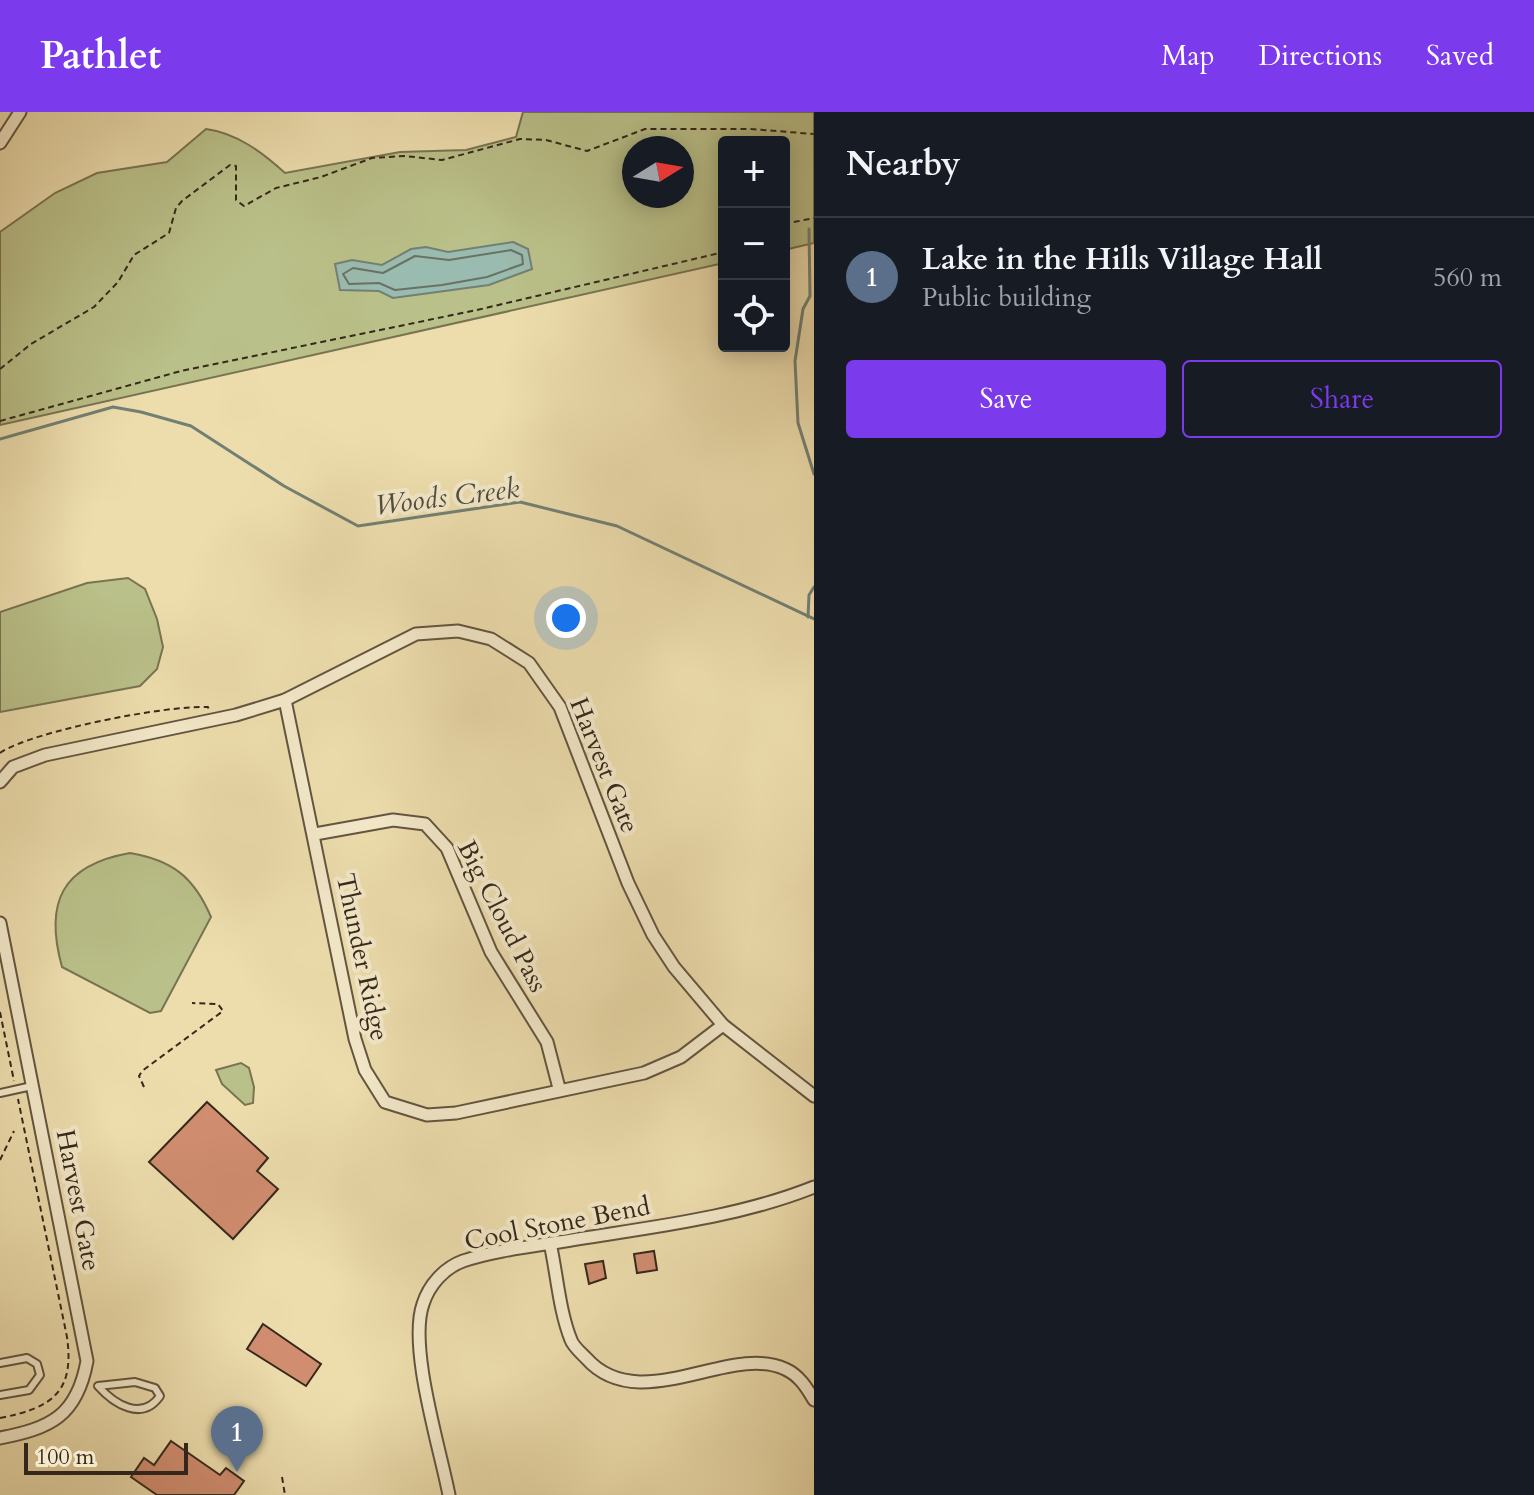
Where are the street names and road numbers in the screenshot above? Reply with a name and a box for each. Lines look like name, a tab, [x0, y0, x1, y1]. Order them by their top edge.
street label: Harvest Gate	[561, 692, 648, 838]
street label: Big Cloud Pass	[449, 834, 556, 998]
street label: Thunder Ridge	[328, 870, 397, 1044]
street label: Harvest Gate	[48, 1127, 109, 1274]
street label: Cool Stone Bend	[461, 1188, 653, 1259]

